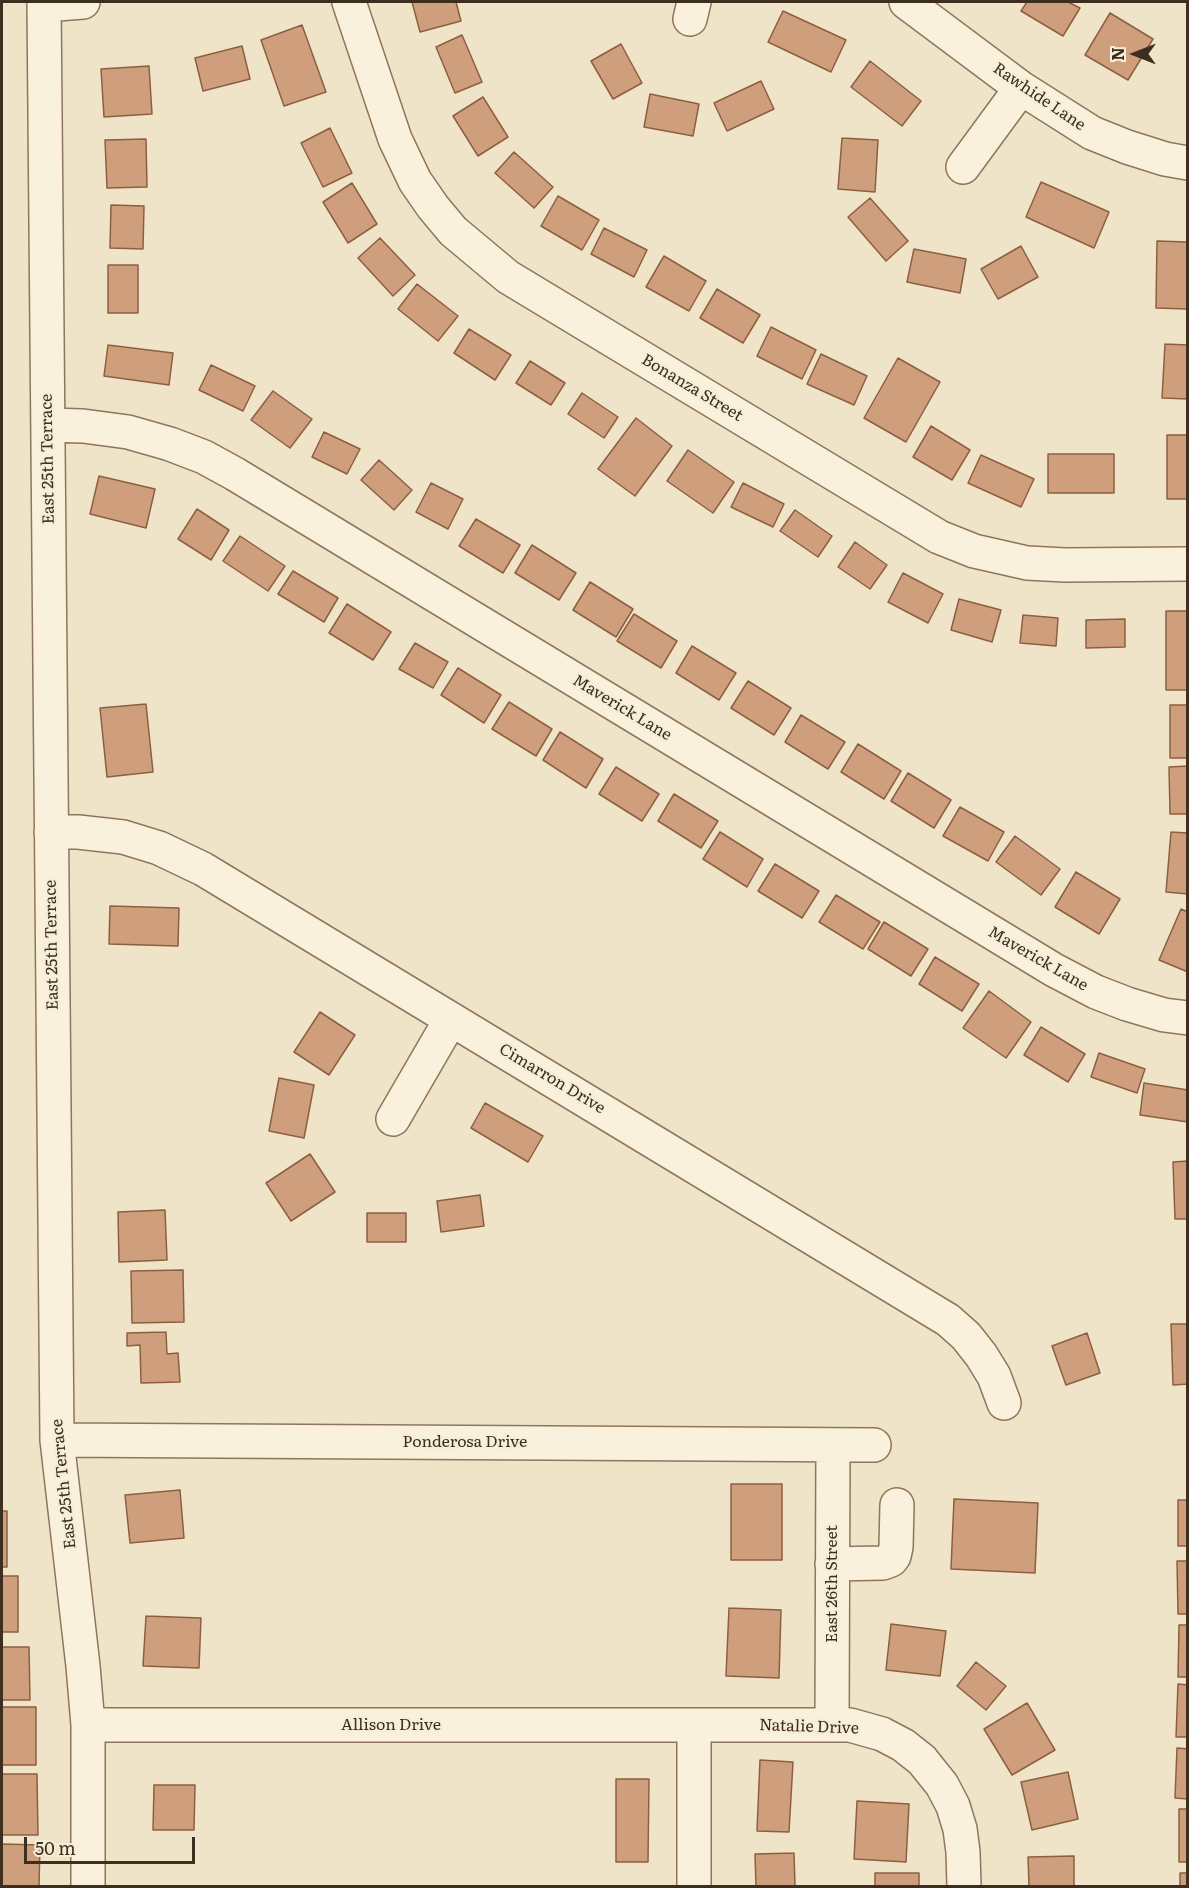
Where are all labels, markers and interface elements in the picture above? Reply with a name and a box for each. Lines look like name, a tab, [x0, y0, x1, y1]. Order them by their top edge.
north arrow	[1105, 24, 1165, 84]
text: N	[1105, 47, 1129, 61]
street label: Rawhide Lane	[989, 59, 1089, 135]
street label: Bonanza Street	[638, 350, 746, 426]
street label: East 25th Terrace	[37, 394, 59, 524]
street label: Maverick Lane	[569, 671, 675, 745]
street label: East 25th Terrace	[41, 880, 63, 1010]
street label: Maverick Lane	[985, 923, 1091, 995]
street label: Cimarron Drive	[495, 1040, 609, 1118]
street label: East 25th Terrace	[48, 1418, 80, 1550]
street label: Ponderosa Drive	[403, 1432, 527, 1452]
street label: East 26th Street	[822, 1525, 842, 1643]
street label: Allison Drive	[341, 1715, 441, 1735]
street label: Natalie Drive	[759, 1716, 859, 1738]
scale bar	[27, 1825, 198, 1863]
text: 50 m	[35, 1834, 76, 1861]

